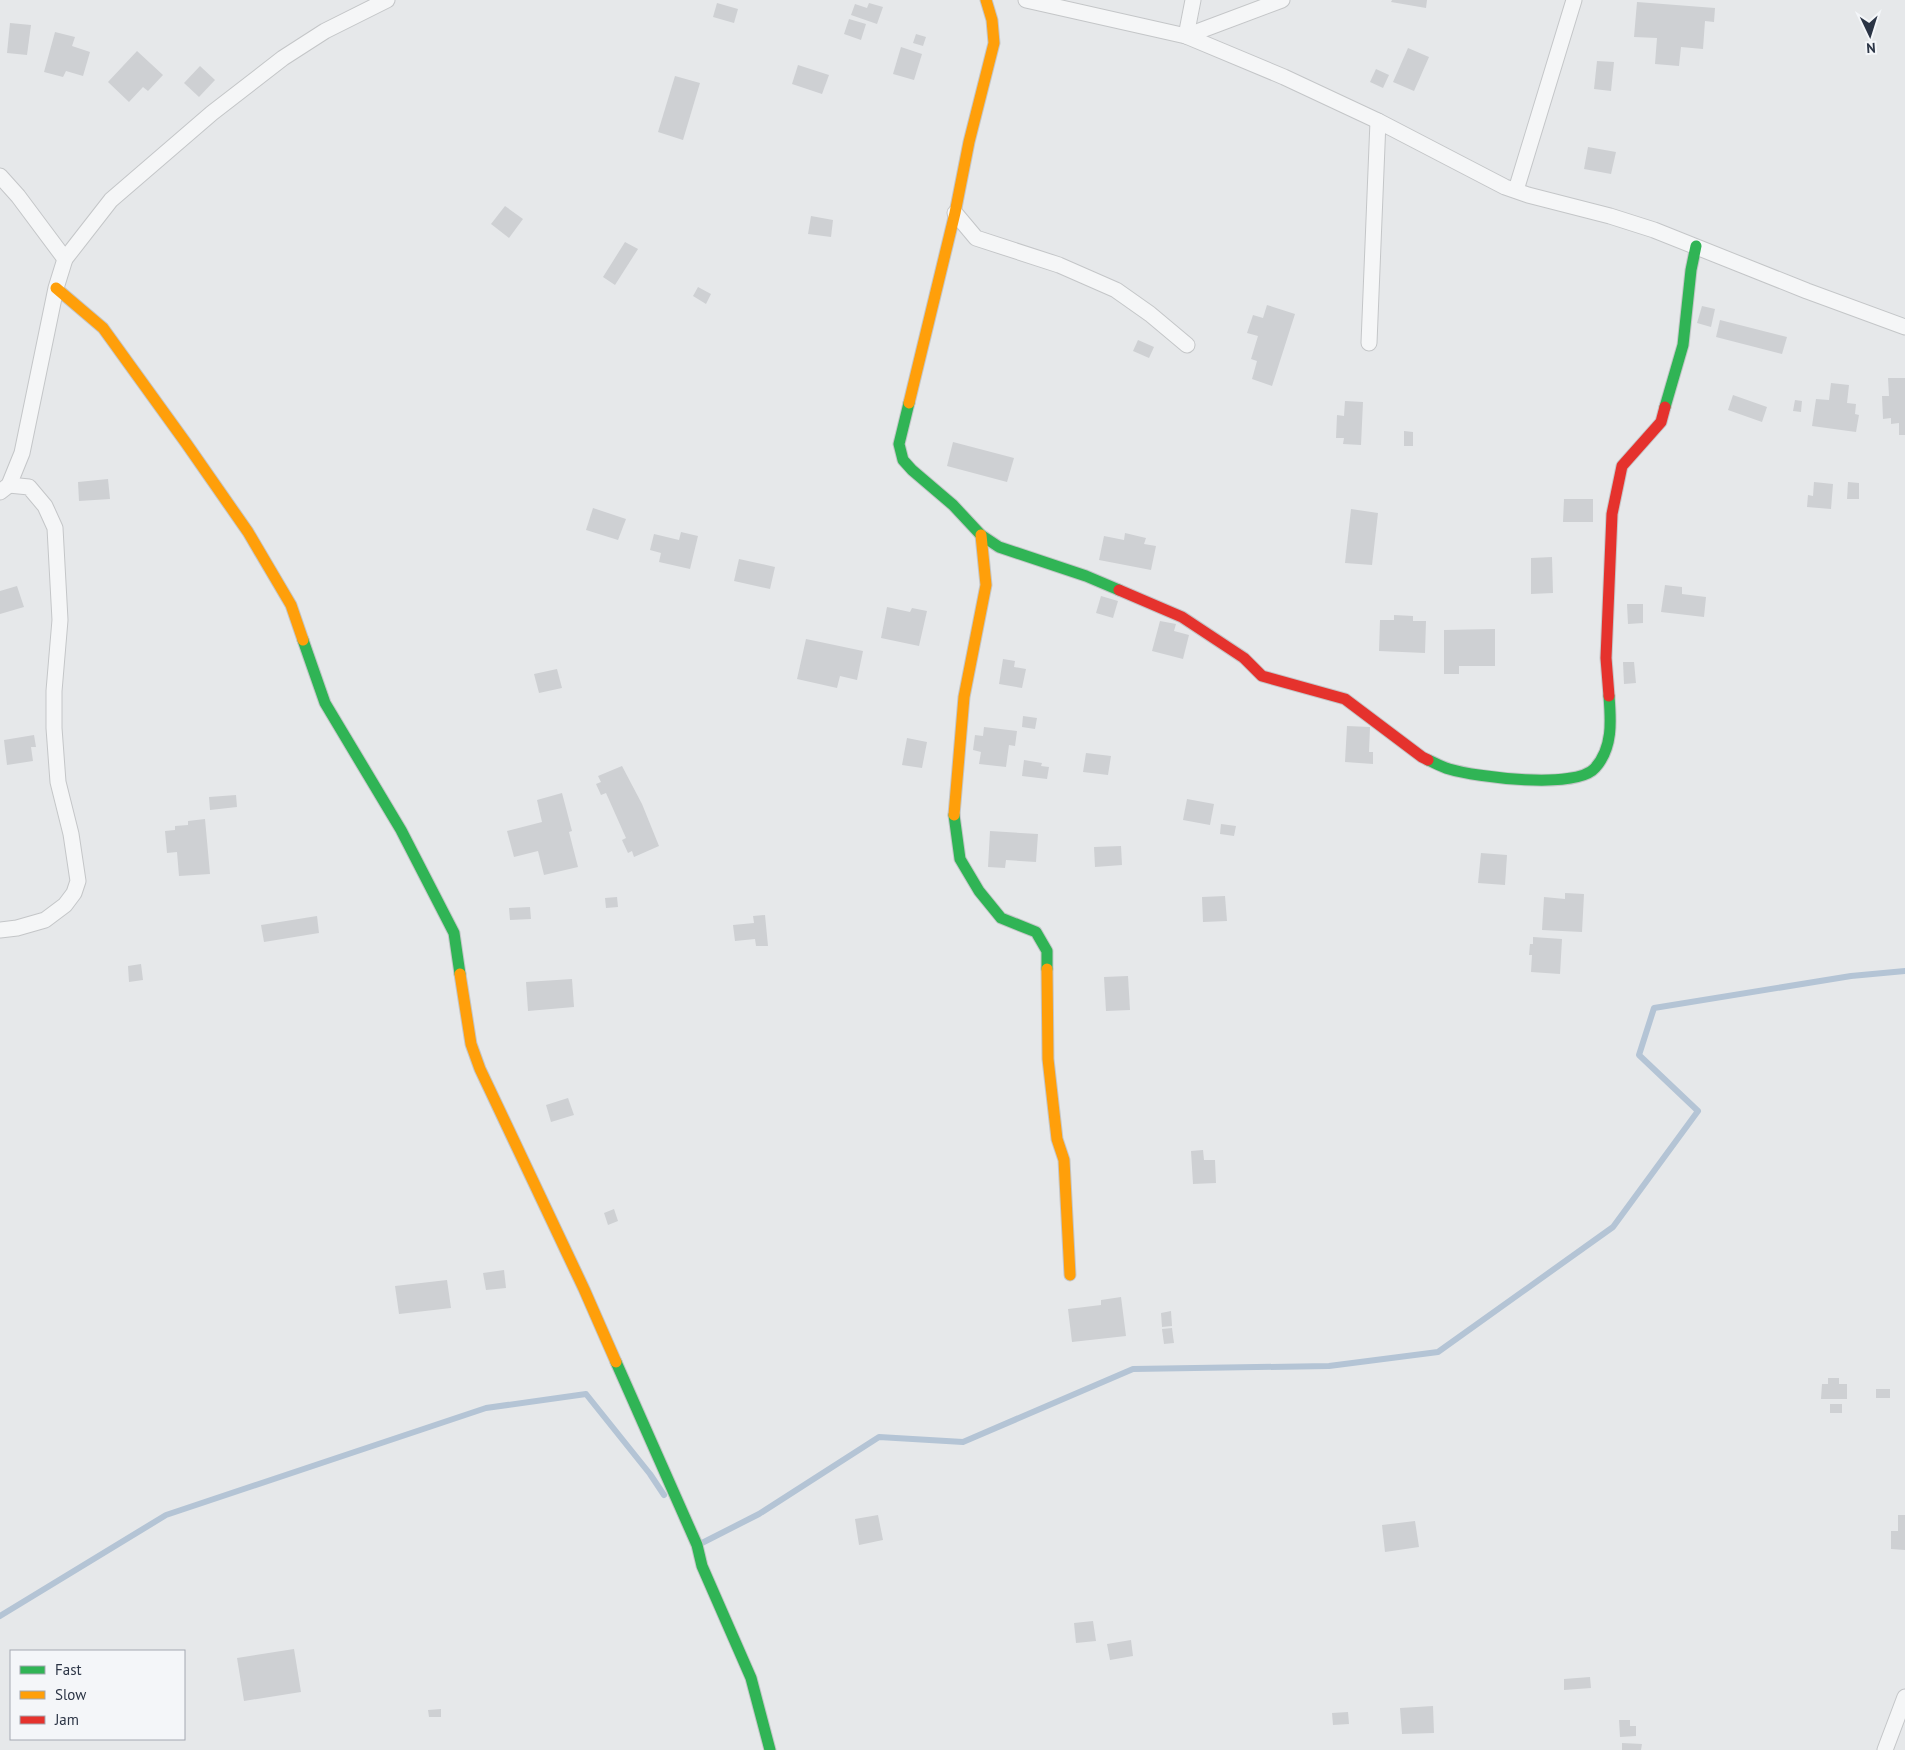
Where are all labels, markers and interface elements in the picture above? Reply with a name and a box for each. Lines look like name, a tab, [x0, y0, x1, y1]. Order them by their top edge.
north arrow	[1845, 10, 1895, 60]
text: N	[1866, 39, 1876, 57]
legend	[10, 1650, 185, 1740]
text: Fast	[55, 1660, 82, 1679]
text: Slow	[55, 1685, 86, 1704]
text: Jam	[54, 1710, 79, 1729]

